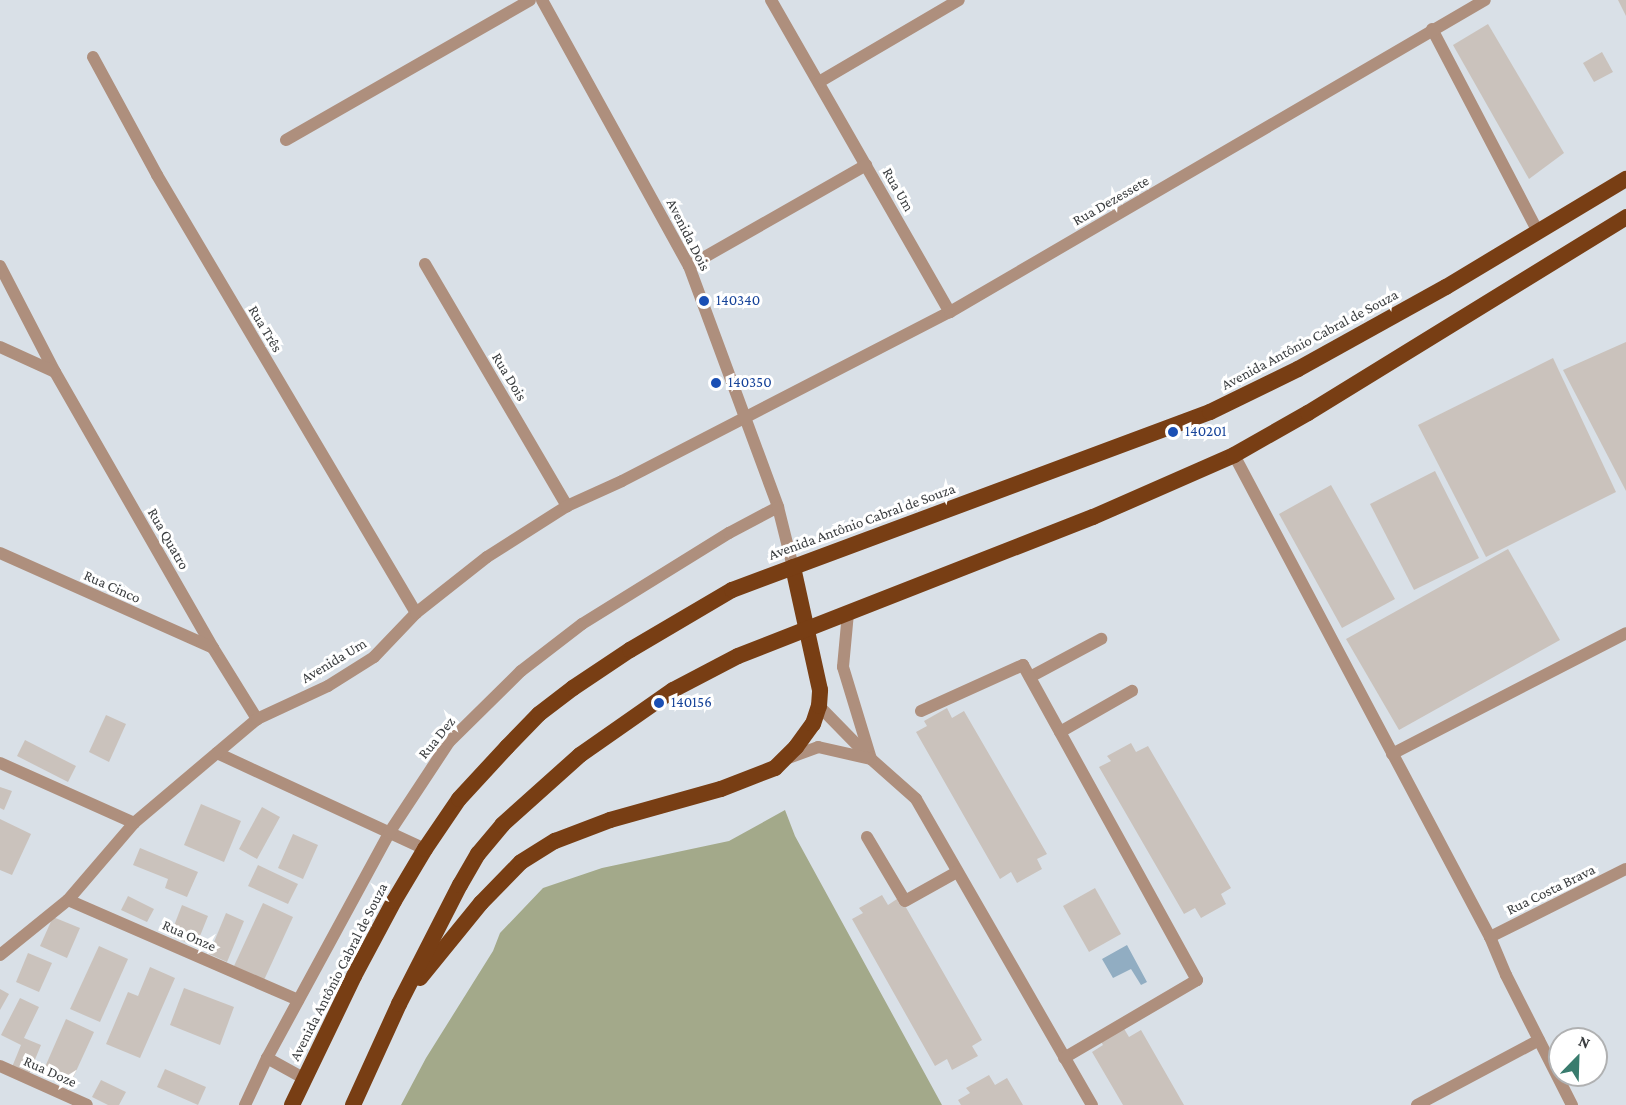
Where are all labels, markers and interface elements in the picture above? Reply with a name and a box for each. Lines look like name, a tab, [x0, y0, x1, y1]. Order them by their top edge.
street label: Rua Um	[878, 165, 918, 215]
street label: Rua Dezessete	[1070, 172, 1152, 230]
street label: Avenida Dois	[662, 196, 714, 274]
street label: Avenida Antônio Cabral de Souza	[1219, 286, 1401, 394]
place label: 140340	[716, 292, 760, 310]
marker: 140340	[697, 294, 711, 308]
street label: Rua Três	[244, 302, 286, 356]
street label: Rua Dois	[488, 350, 530, 404]
place label: 140350	[728, 374, 772, 392]
marker: 140350	[709, 376, 723, 390]
place label: 140201	[1185, 423, 1227, 441]
marker: 140201	[1166, 425, 1180, 439]
street label: Avenida Antônio Cabral de Souza	[766, 480, 958, 564]
street label: Rua Quatro	[143, 505, 193, 573]
street label: Rua Cinco	[81, 567, 143, 607]
street label: Avenida Um	[298, 634, 370, 688]
place label: 140156	[671, 694, 712, 712]
marker: 140156	[652, 696, 666, 710]
street label: Rua Dez	[415, 713, 459, 763]
street label: Rua Costa Brava	[1504, 861, 1598, 919]
street label: Avenida Antônio Cabral de Souza	[286, 880, 392, 1064]
street label: Rua Onze	[159, 916, 219, 956]
north arrow	[1548, 1027, 1608, 1087]
text: N	[1576, 1032, 1593, 1052]
street label: Rua Doze	[21, 1052, 79, 1092]

